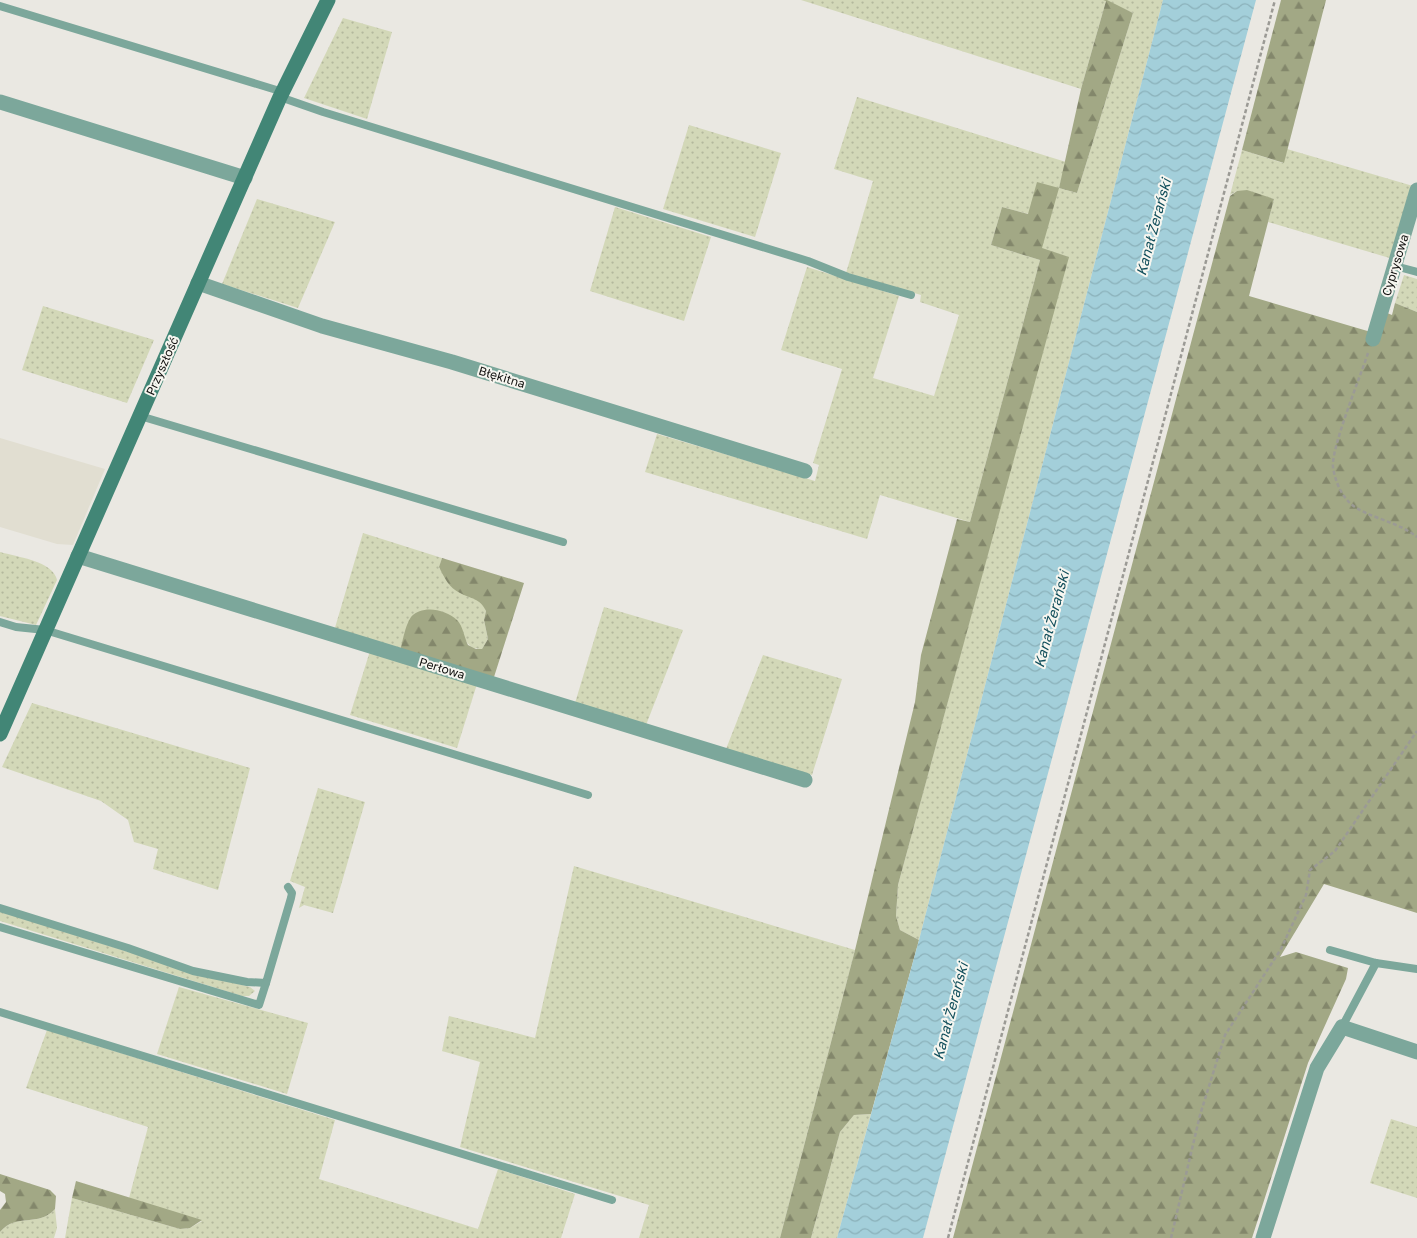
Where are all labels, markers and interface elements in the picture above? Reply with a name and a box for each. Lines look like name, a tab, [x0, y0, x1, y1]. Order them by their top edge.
water label: Kanał Żerański	[1132, 175, 1175, 277]
street label: Cyprysowa	[1379, 232, 1411, 298]
street label: Przyszłość	[143, 334, 182, 397]
street label: Błękitna	[477, 363, 527, 391]
water label: Kanał Żerański	[1030, 567, 1073, 669]
street label: Perłowa	[417, 654, 467, 682]
water label: Kanał Żerański	[929, 959, 972, 1061]

